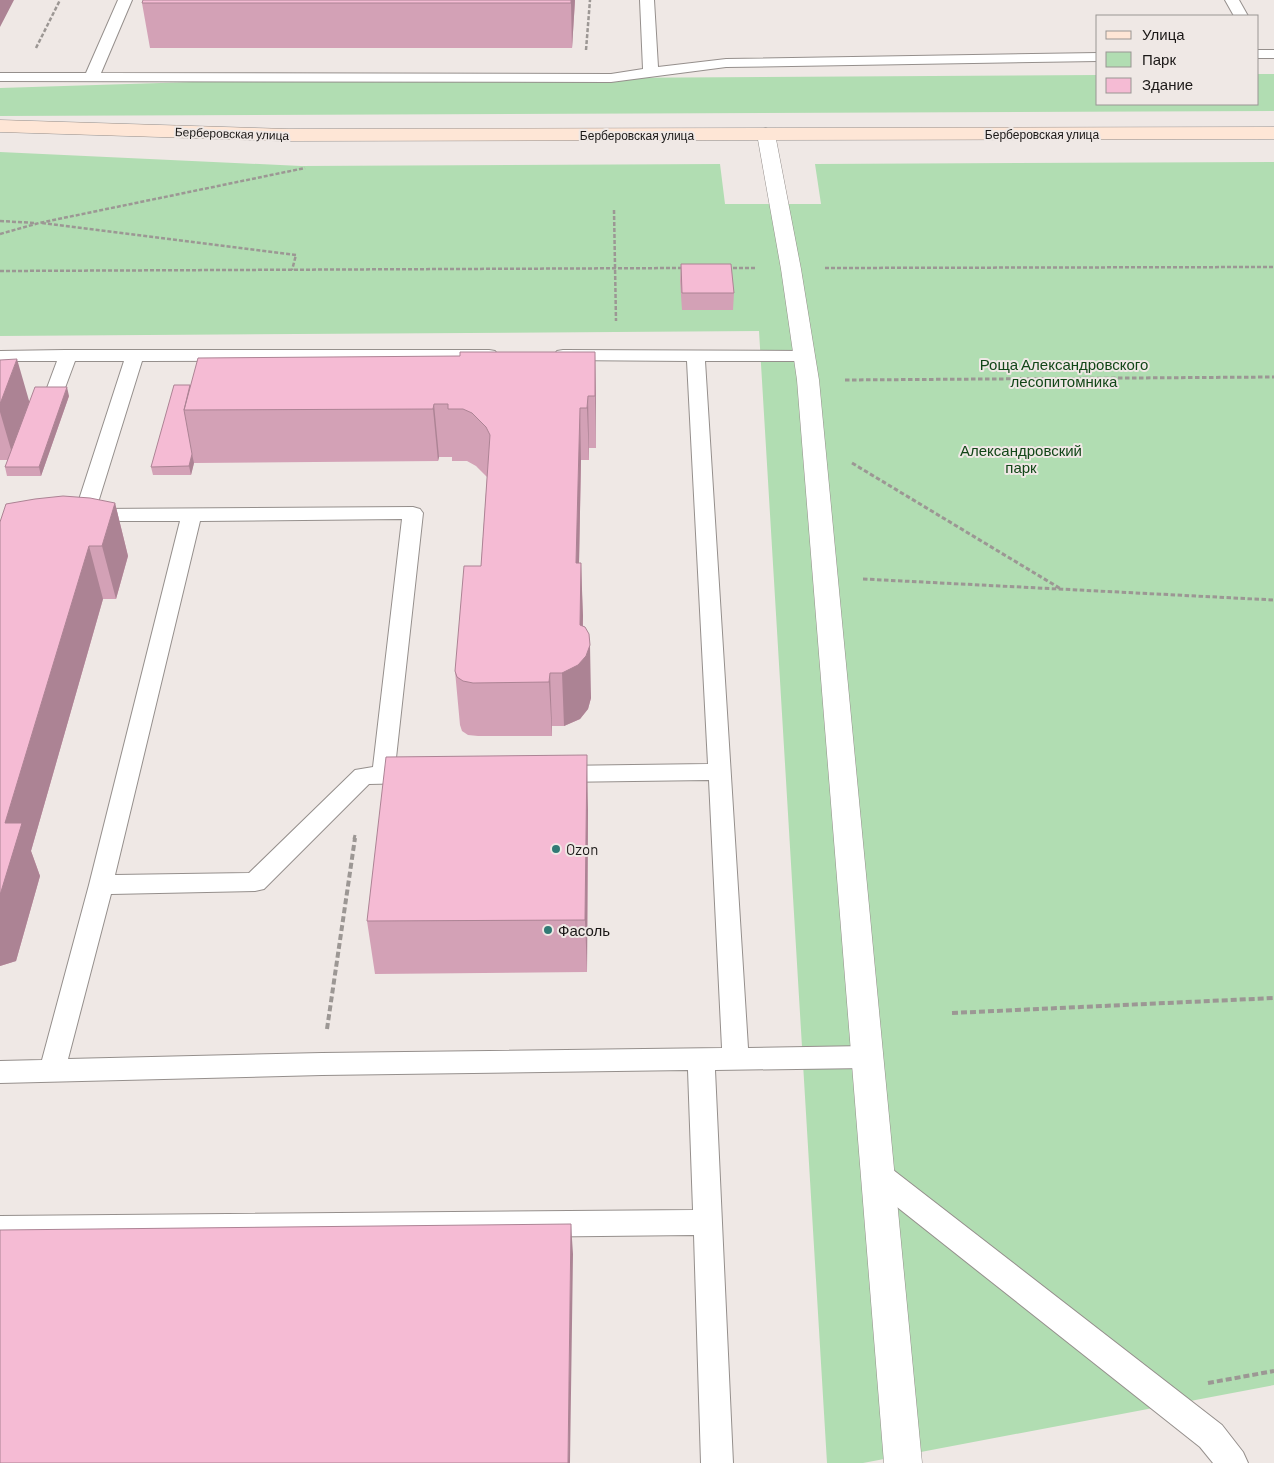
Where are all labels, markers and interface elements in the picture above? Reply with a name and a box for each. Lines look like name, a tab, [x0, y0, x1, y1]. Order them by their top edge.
legend	[1096, 15, 1259, 105]
text: Улица	[1142, 25, 1185, 43]
text: Парк	[1142, 50, 1176, 68]
text: Здание	[1142, 75, 1193, 93]
street label: Берберовская улица	[175, 124, 290, 143]
street label: Берберовская улица	[985, 127, 1099, 142]
street label: Берберовская улица	[580, 128, 694, 143]
park label: Роща Александровского лесопитомника	[980, 355, 1148, 390]
park label: Александровский парк	[960, 441, 1082, 476]
place label: Ozon	[566, 840, 598, 858]
marker: Ozon	[550, 843, 562, 855]
place label: Фасоль	[558, 921, 610, 939]
marker: Фасоль	[542, 924, 554, 936]

